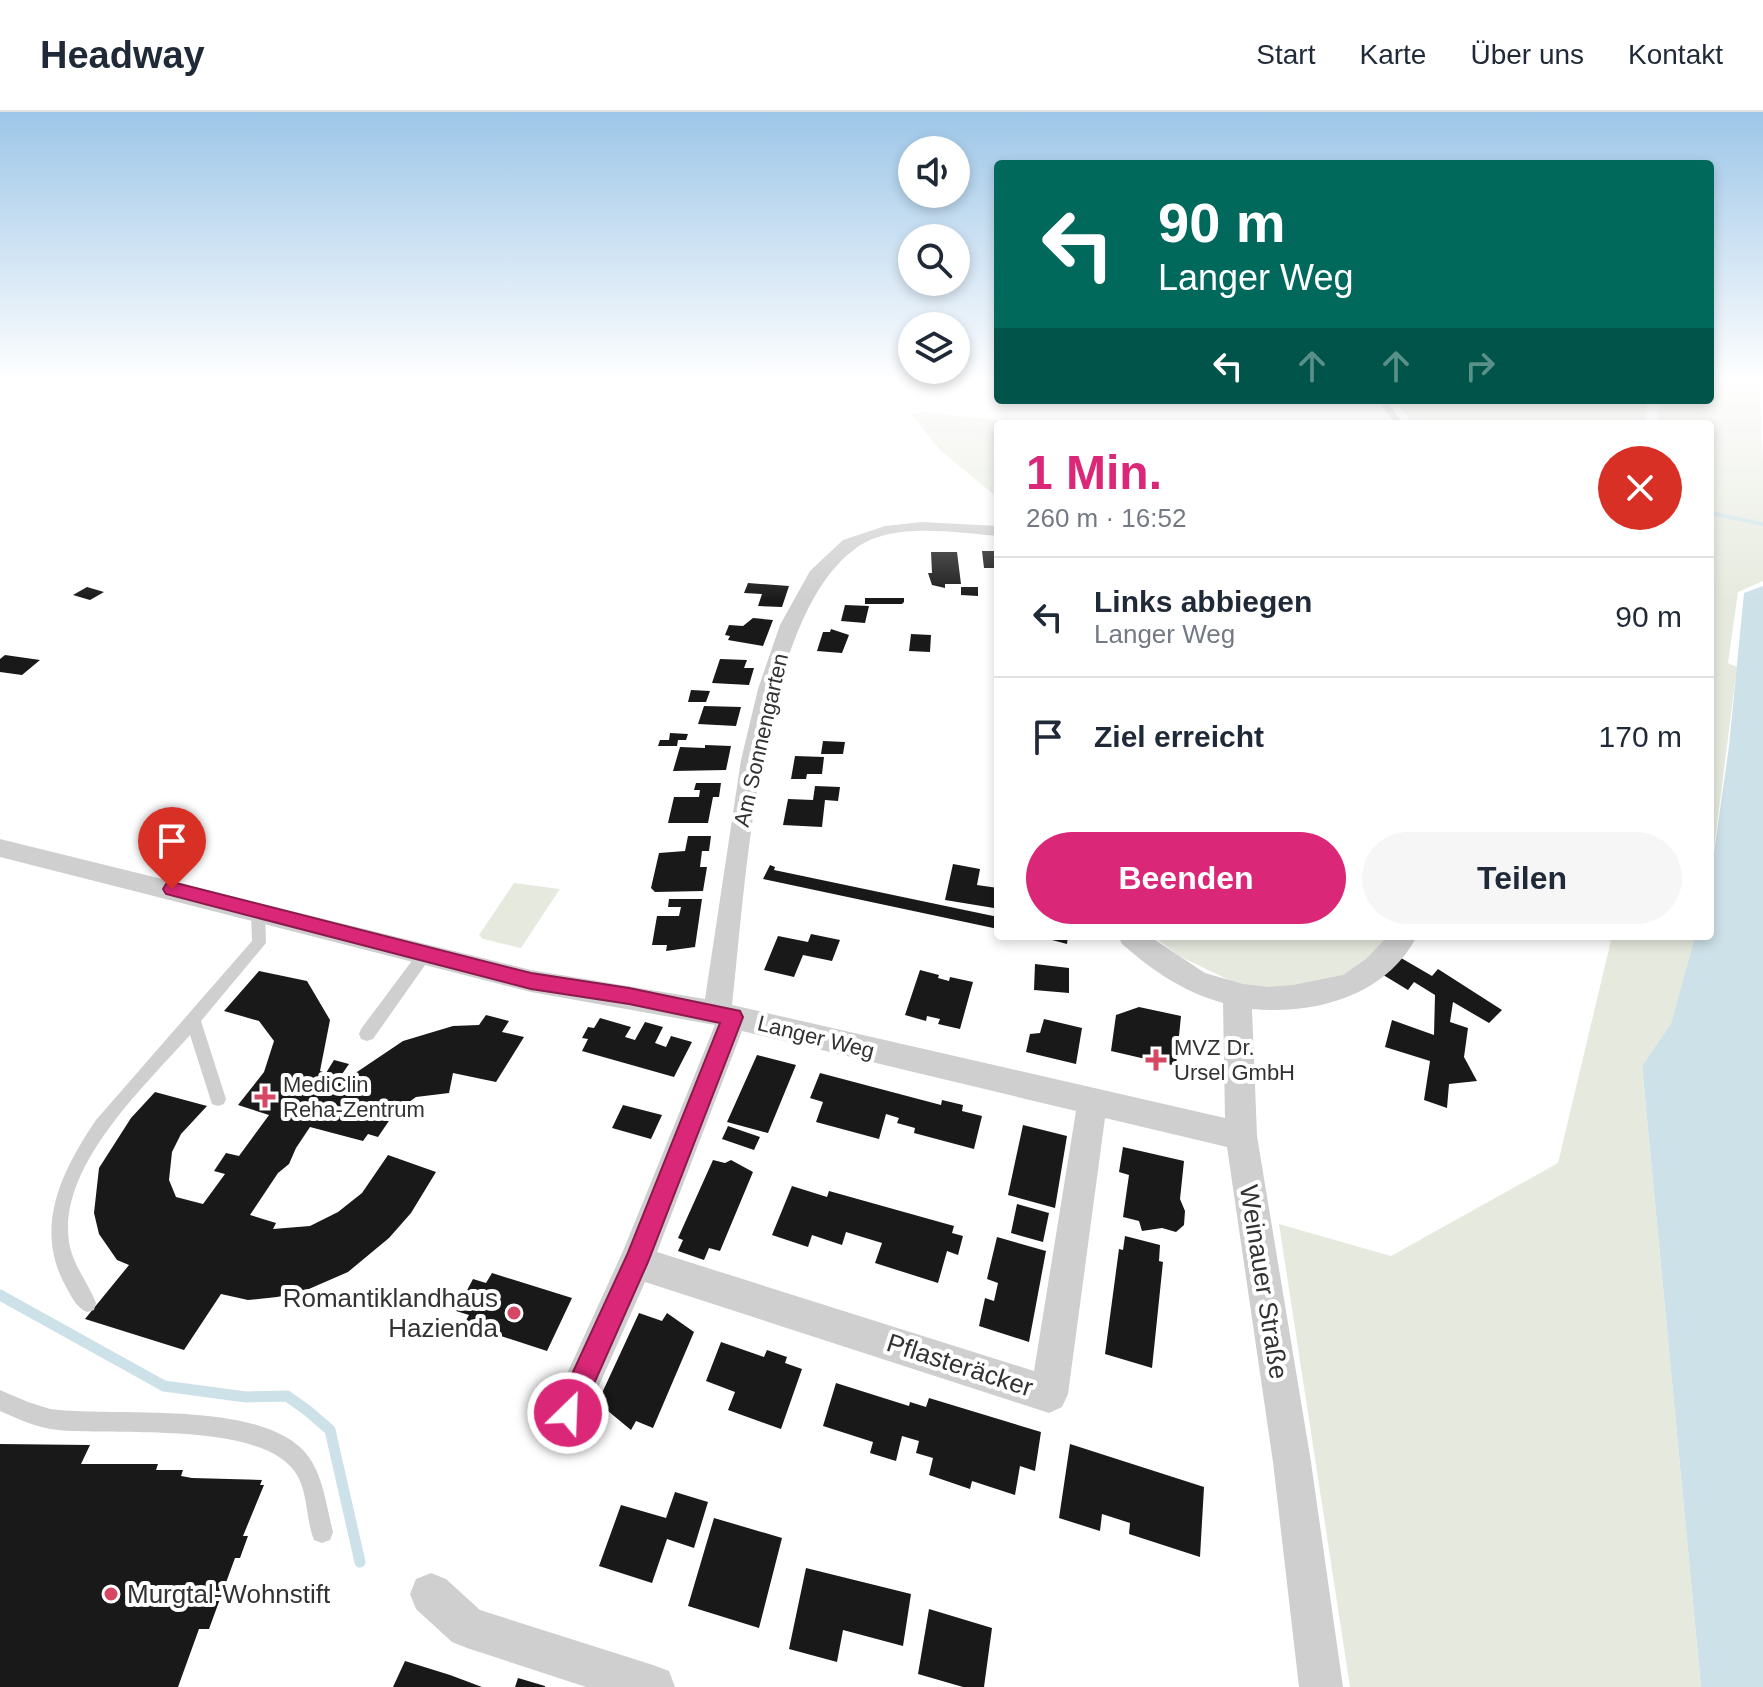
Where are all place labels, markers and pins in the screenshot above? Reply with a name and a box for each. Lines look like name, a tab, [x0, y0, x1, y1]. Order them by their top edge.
pin	[138, 807, 206, 889]
place label: MVZ Dr. Ursel GmbH	[1174, 1035, 1295, 1085]
marker: MVZ Dr. Ursel GmbH	[1145, 1049, 1167, 1071]
place label: MediClin Reha-Zentrum	[283, 1072, 425, 1122]
marker: MediClin Reha-Zentrum	[254, 1086, 276, 1108]
place label: Romantiklandhaus Hazienda	[283, 1283, 499, 1343]
marker: Romantiklandhaus Hazienda	[505, 1304, 523, 1322]
place label: Murgtal-Wohnstift	[127, 1579, 331, 1609]
marker: Murgtal-Wohnstift	[102, 1585, 120, 1603]

